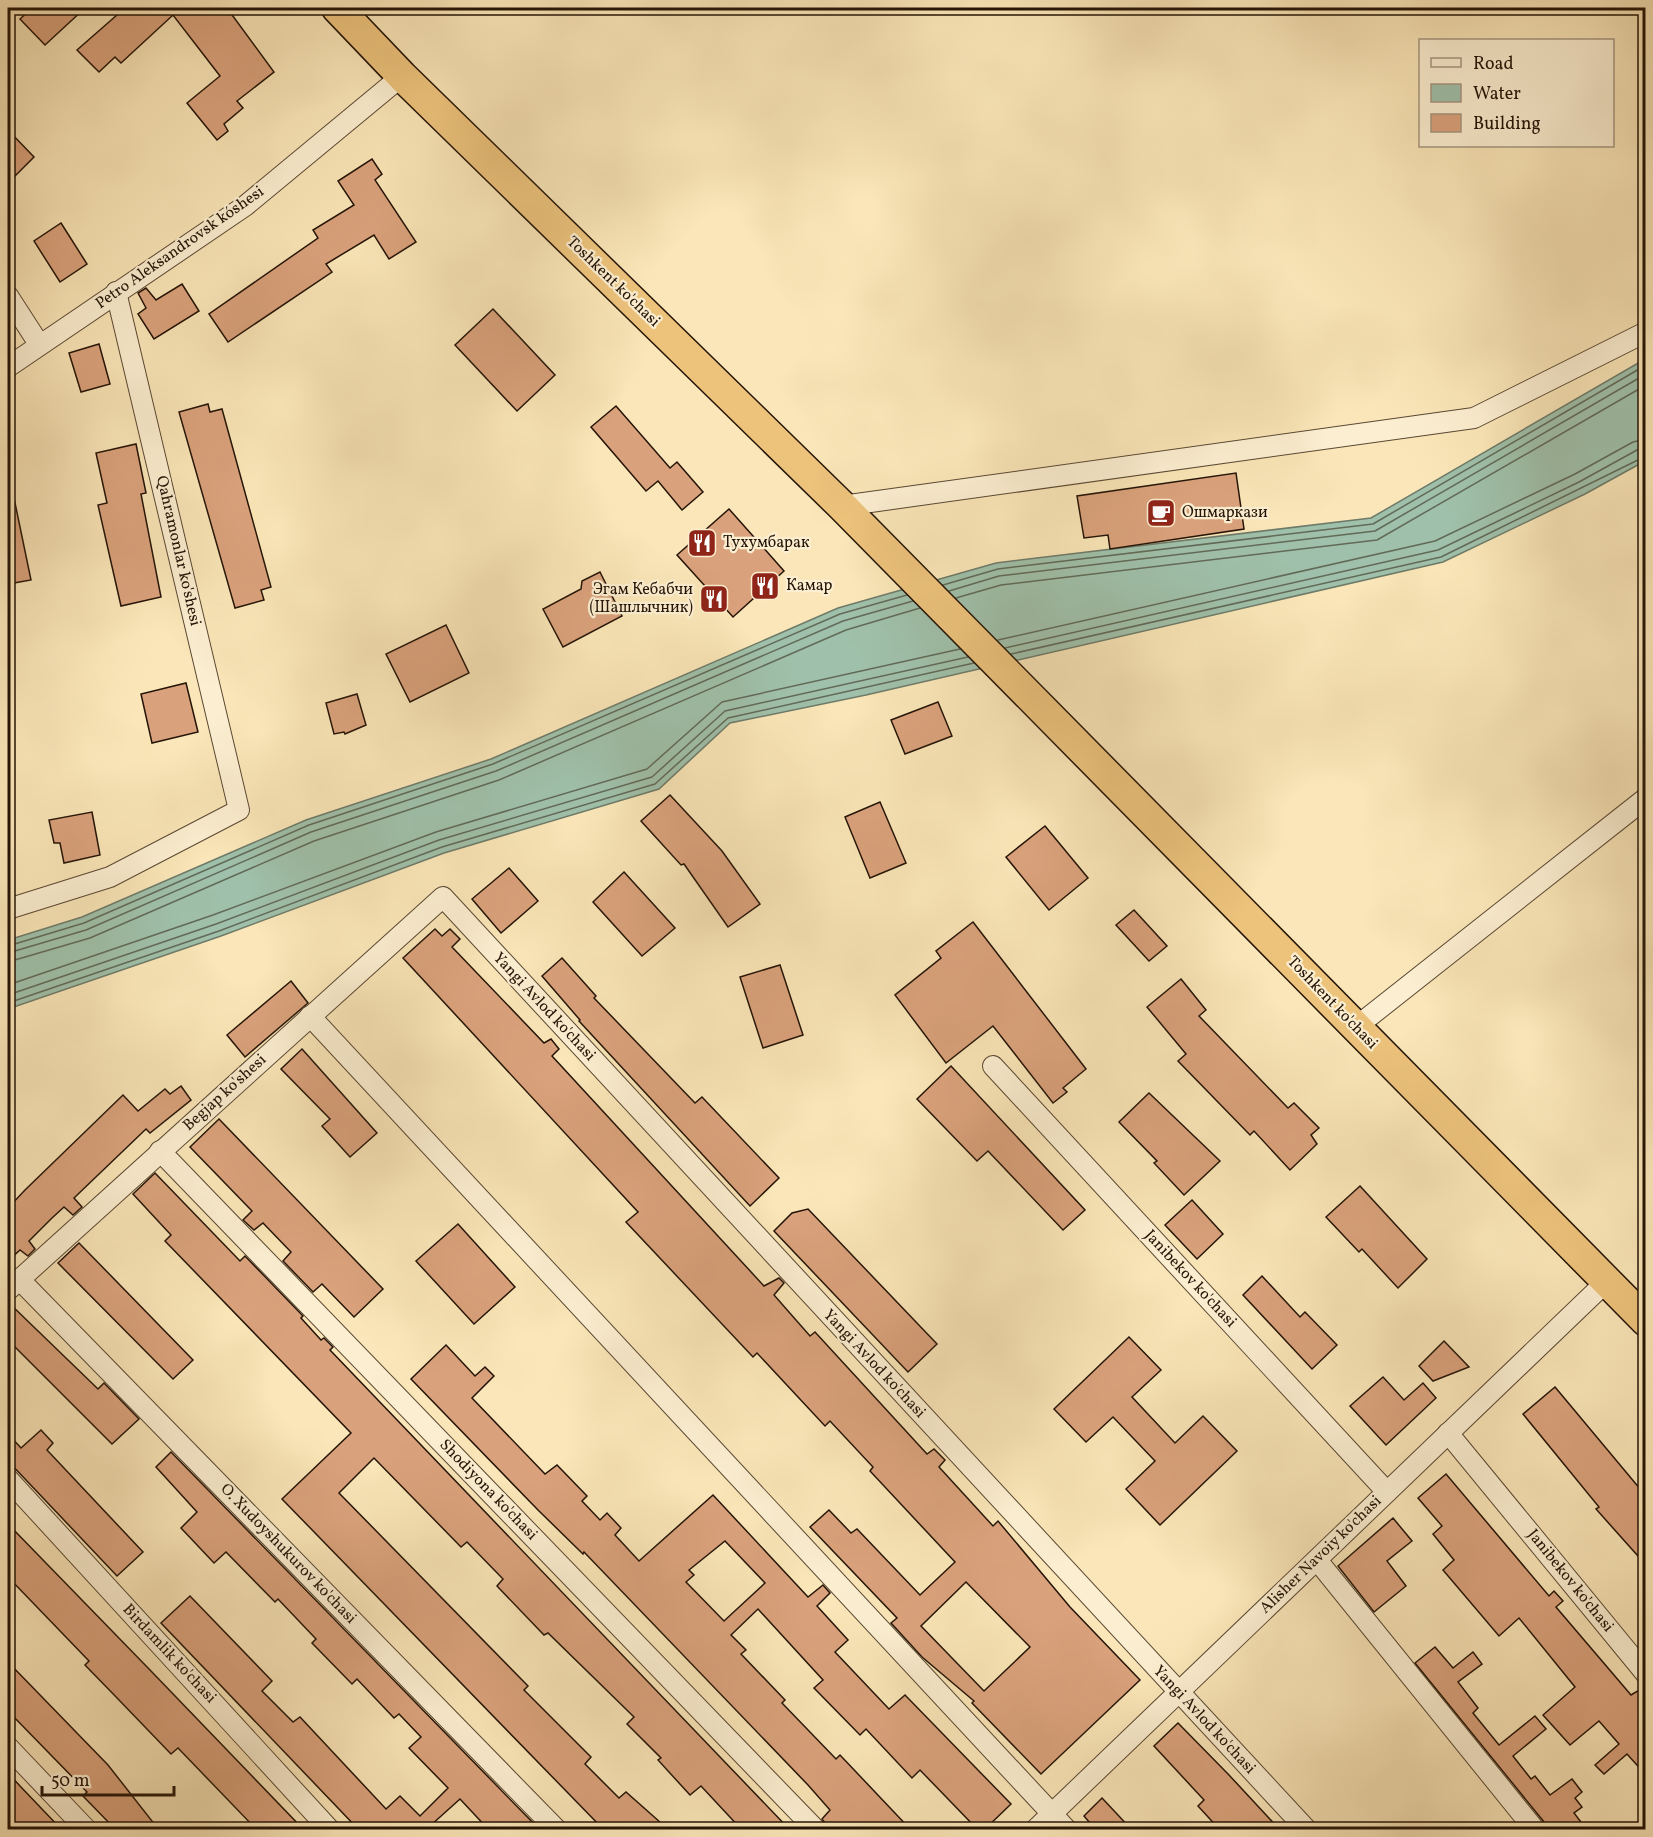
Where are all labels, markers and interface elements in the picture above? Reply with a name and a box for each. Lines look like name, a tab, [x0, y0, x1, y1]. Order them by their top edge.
legend	[1419, 39, 1614, 147]
text: Road	[1473, 52, 1514, 77]
text: Water	[1473, 82, 1521, 107]
text: Building	[1473, 112, 1541, 137]
street label: Petro Aleksandrovsk kóshesi	[91, 181, 269, 315]
street label: Toshkent ko'chasi	[561, 232, 665, 332]
street label: Qahramonlar ko'shesi	[150, 474, 206, 629]
cafe icon: Ошмаркази	[1145, 497, 1177, 529]
place label: Ошмаркази	[1182, 502, 1268, 524]
restaurant icon: Тухумбарак	[686, 527, 718, 559]
place label: Тухумбарак	[723, 532, 810, 554]
restaurant icon: Камар	[749, 570, 781, 602]
place label: Камар	[786, 575, 832, 597]
place label: Эгам Кебабчи (Шашлычник)	[590, 579, 693, 619]
restaurant icon: Эгам Кебабчи (Шашлычник)	[698, 583, 730, 615]
street label: Yangi Avlod ko'chasi	[488, 948, 600, 1066]
street label: Toshkent ko'chasi	[1282, 951, 1382, 1055]
street label: Begjap ko'shesi	[178, 1049, 272, 1137]
street label: Janibekov ko'chasi	[1139, 1225, 1241, 1333]
street label: Yangi Avlod ko'chasi	[818, 1305, 930, 1423]
street label: Shodiyona ko'chasi	[434, 1434, 542, 1546]
street label: O. Xudoyshukurov ko'chasi	[215, 1479, 361, 1629]
street label: Alisher Navoiy ko'chasi	[1255, 1491, 1387, 1619]
street label: Janibekov ko'chasi	[1522, 1525, 1618, 1637]
street label: Birdamlik ko'chasi	[117, 1599, 221, 1709]
street label: Yangi Avlod ko'chasi	[1148, 1661, 1260, 1779]
scale bar	[42, 1759, 174, 1797]
text: 50 m	[51, 1769, 90, 1794]

